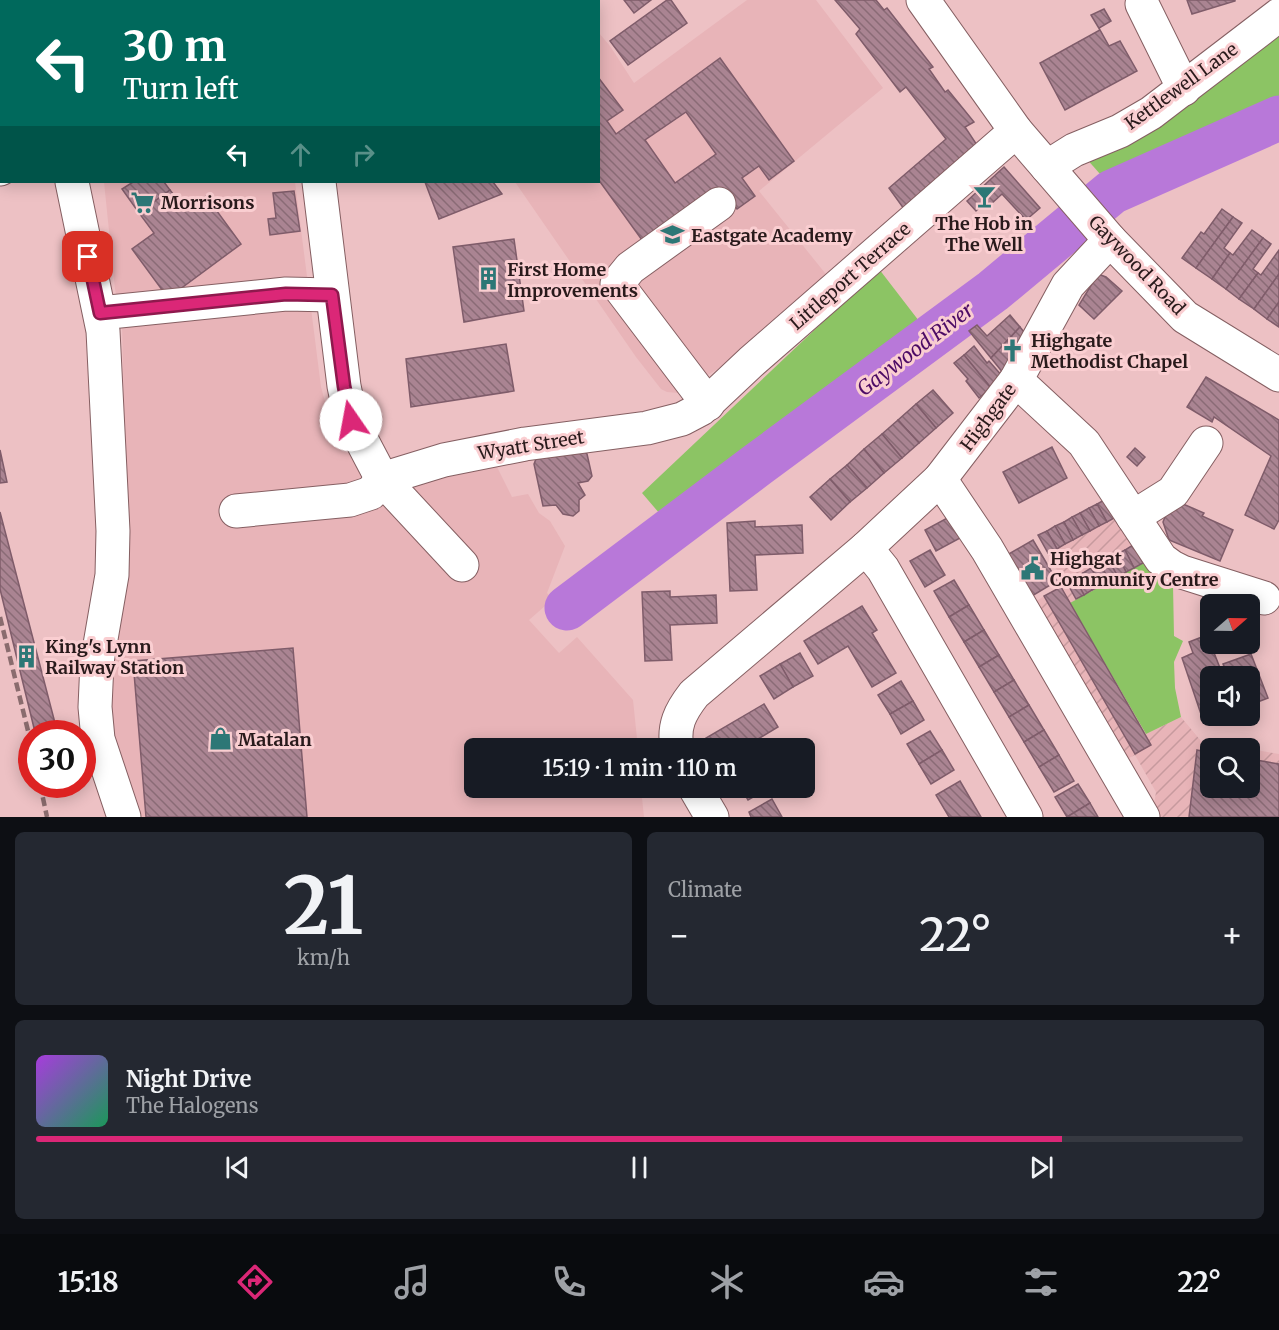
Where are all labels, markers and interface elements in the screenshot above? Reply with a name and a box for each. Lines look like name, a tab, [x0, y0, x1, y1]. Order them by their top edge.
text: 30 m	[123, 20, 227, 72]
icon: left	[24, 24, 102, 102]
street label: Kettlewell Lane	[1120, 37, 1242, 135]
text: Turn left	[123, 72, 238, 106]
icon: left	[221, 138, 254, 171]
icon: ahead	[284, 138, 317, 171]
icon: right	[347, 138, 380, 171]
bar icon: The Hob in The Well	[971, 184, 997, 210]
supermarket icon: Morrisons	[130, 189, 156, 215]
place label: Morrisons	[161, 191, 254, 214]
street label: Gaywood Road	[1084, 210, 1190, 320]
place label: The Hob in The Well	[935, 212, 1033, 256]
street label: Littleport Terrace	[785, 217, 915, 335]
school or university icon: Eastgate Academy	[660, 222, 686, 248]
place label: Eastgate Academy	[691, 224, 853, 247]
pin	[62, 231, 113, 282]
icon: arrive	[71, 240, 104, 273]
place label: First Home Improvements	[507, 258, 638, 302]
building icon: First Home Improvements	[476, 266, 502, 292]
water label: Gaywood River	[852, 297, 979, 401]
place label: Highgate Methodist Chapel	[1031, 329, 1188, 373]
church icon: Highgate Methodist Chapel	[1000, 337, 1026, 363]
street label: Highgate	[955, 379, 1021, 455]
position arrow	[319, 388, 383, 452]
street label: Wyatt Street	[475, 425, 586, 465]
place label: Highgat Community Centre	[1050, 547, 1219, 591]
public building icon: Highgat Community Centre	[1019, 555, 1045, 581]
north arrow	[1200, 594, 1260, 654]
map controls	[1200, 594, 1260, 798]
place label: King's Lynn Railway Station	[45, 635, 184, 679]
building icon: King's Lynn Railway Station	[14, 643, 40, 669]
button: sound	[1200, 666, 1260, 726]
speed limit sign: 30	[18, 720, 96, 798]
shop icon: Matalan	[207, 726, 233, 752]
place label: Matalan	[238, 728, 312, 751]
button: search	[1200, 738, 1260, 798]
text: 15:19 · 1 min · 110 m	[542, 754, 737, 782]
text: 21	[284, 857, 363, 955]
text: Climate	[668, 877, 742, 902]
text: 22°	[919, 907, 992, 963]
text: −	[668, 915, 690, 956]
text: +	[1221, 915, 1243, 956]
text: km/h	[297, 945, 350, 970]
text: Night Drive	[126, 1065, 251, 1093]
text: The Halogens	[126, 1093, 258, 1118]
icon: previous	[221, 1151, 254, 1184]
icon: pause	[623, 1151, 656, 1184]
icon: next	[1025, 1151, 1058, 1184]
icon: directions	[234, 1261, 276, 1303]
icon: music	[391, 1261, 433, 1303]
icon: phone	[548, 1261, 590, 1303]
icon: climate	[706, 1261, 748, 1303]
icon: car	[863, 1261, 905, 1303]
icon: filters	[1020, 1261, 1062, 1303]
text: 15:18	[58, 1265, 119, 1299]
text: 22°	[1177, 1265, 1221, 1299]

